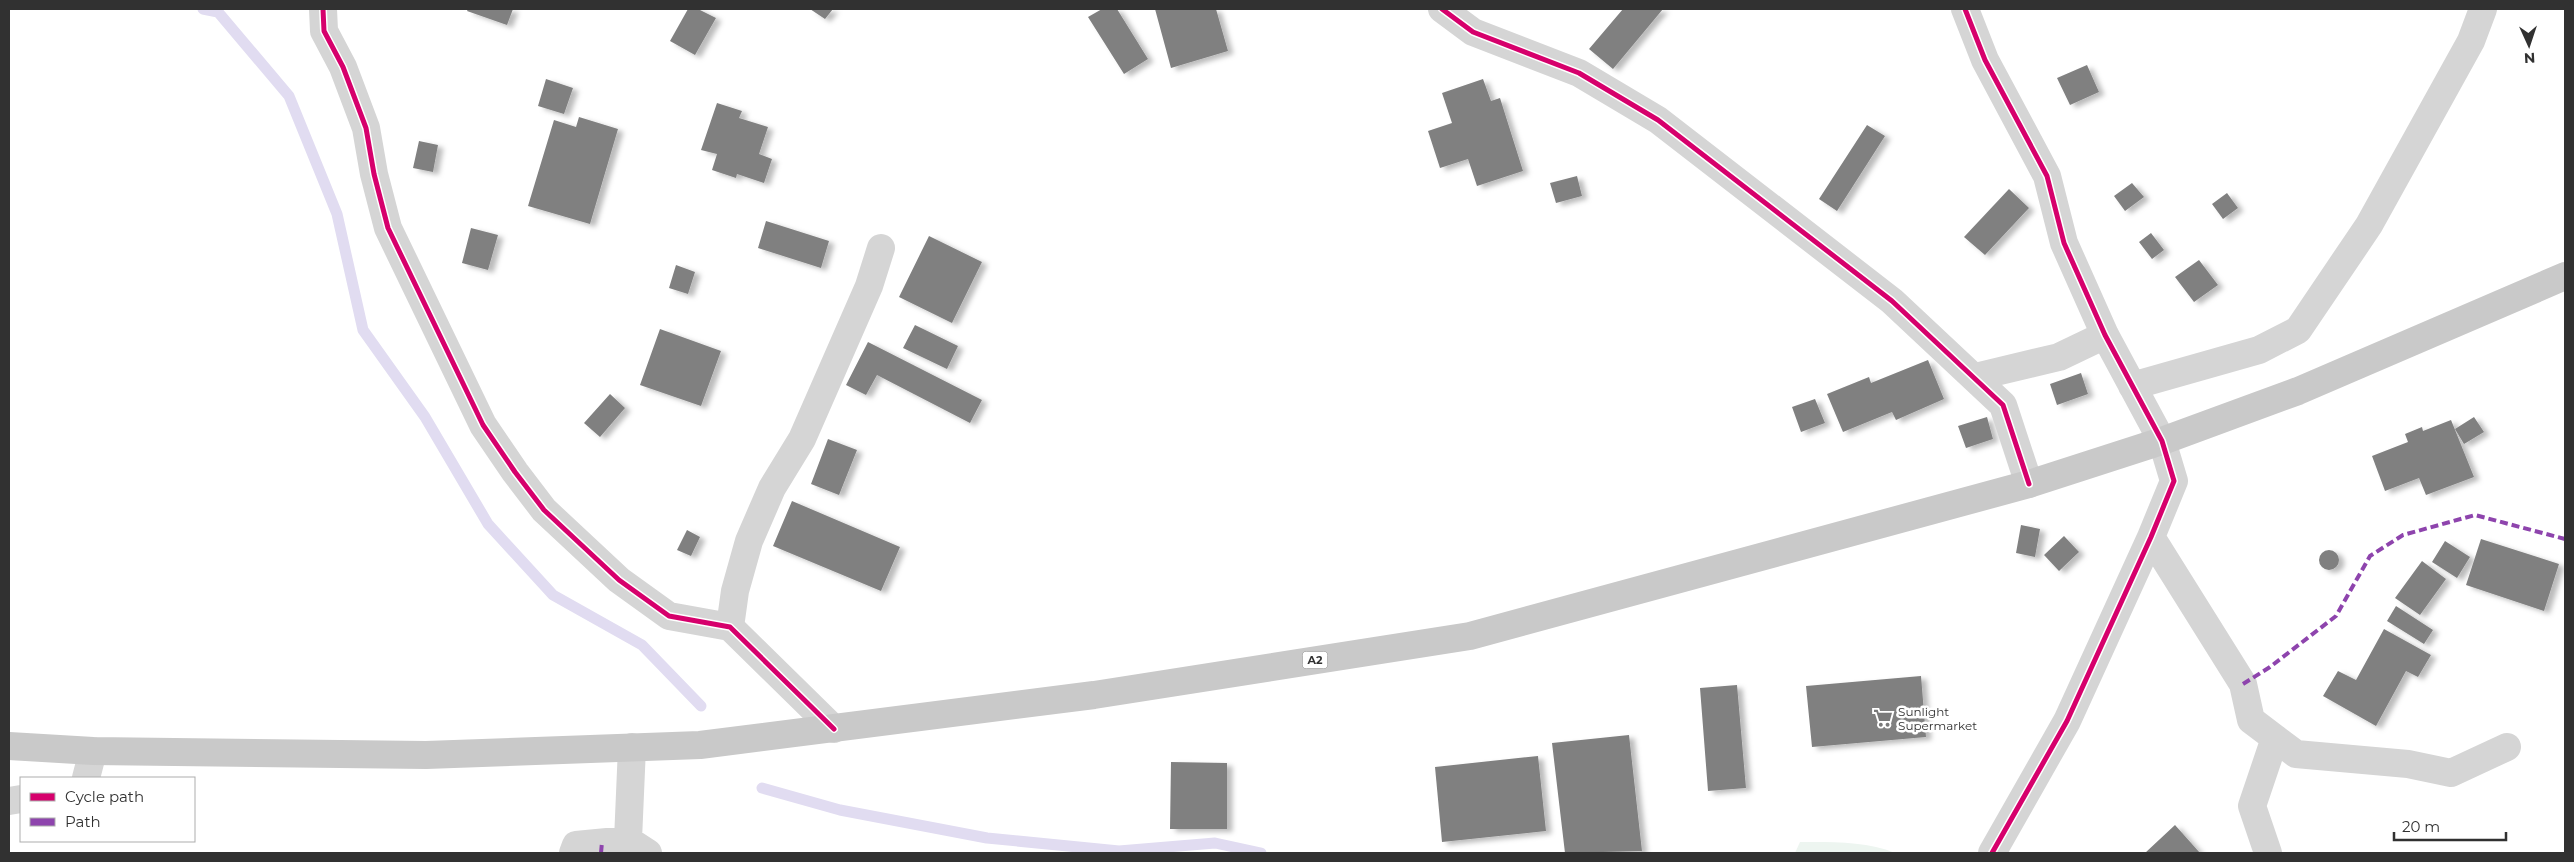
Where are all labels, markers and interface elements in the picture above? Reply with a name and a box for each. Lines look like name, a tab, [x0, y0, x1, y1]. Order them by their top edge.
north arrow	[2504, 20, 2554, 70]
text: N	[2524, 49, 2536, 67]
road number: A2	[1302, 652, 1328, 668]
place label: Sunlight Supermarket	[1898, 704, 1977, 733]
supermarket icon: Sunlight Supermarket	[1872, 707, 1894, 729]
legend	[20, 777, 195, 842]
text: Cycle path	[65, 787, 144, 806]
scale bar	[2394, 810, 2506, 842]
text: Path	[65, 812, 101, 831]
text: 20 m	[2402, 817, 2440, 836]

